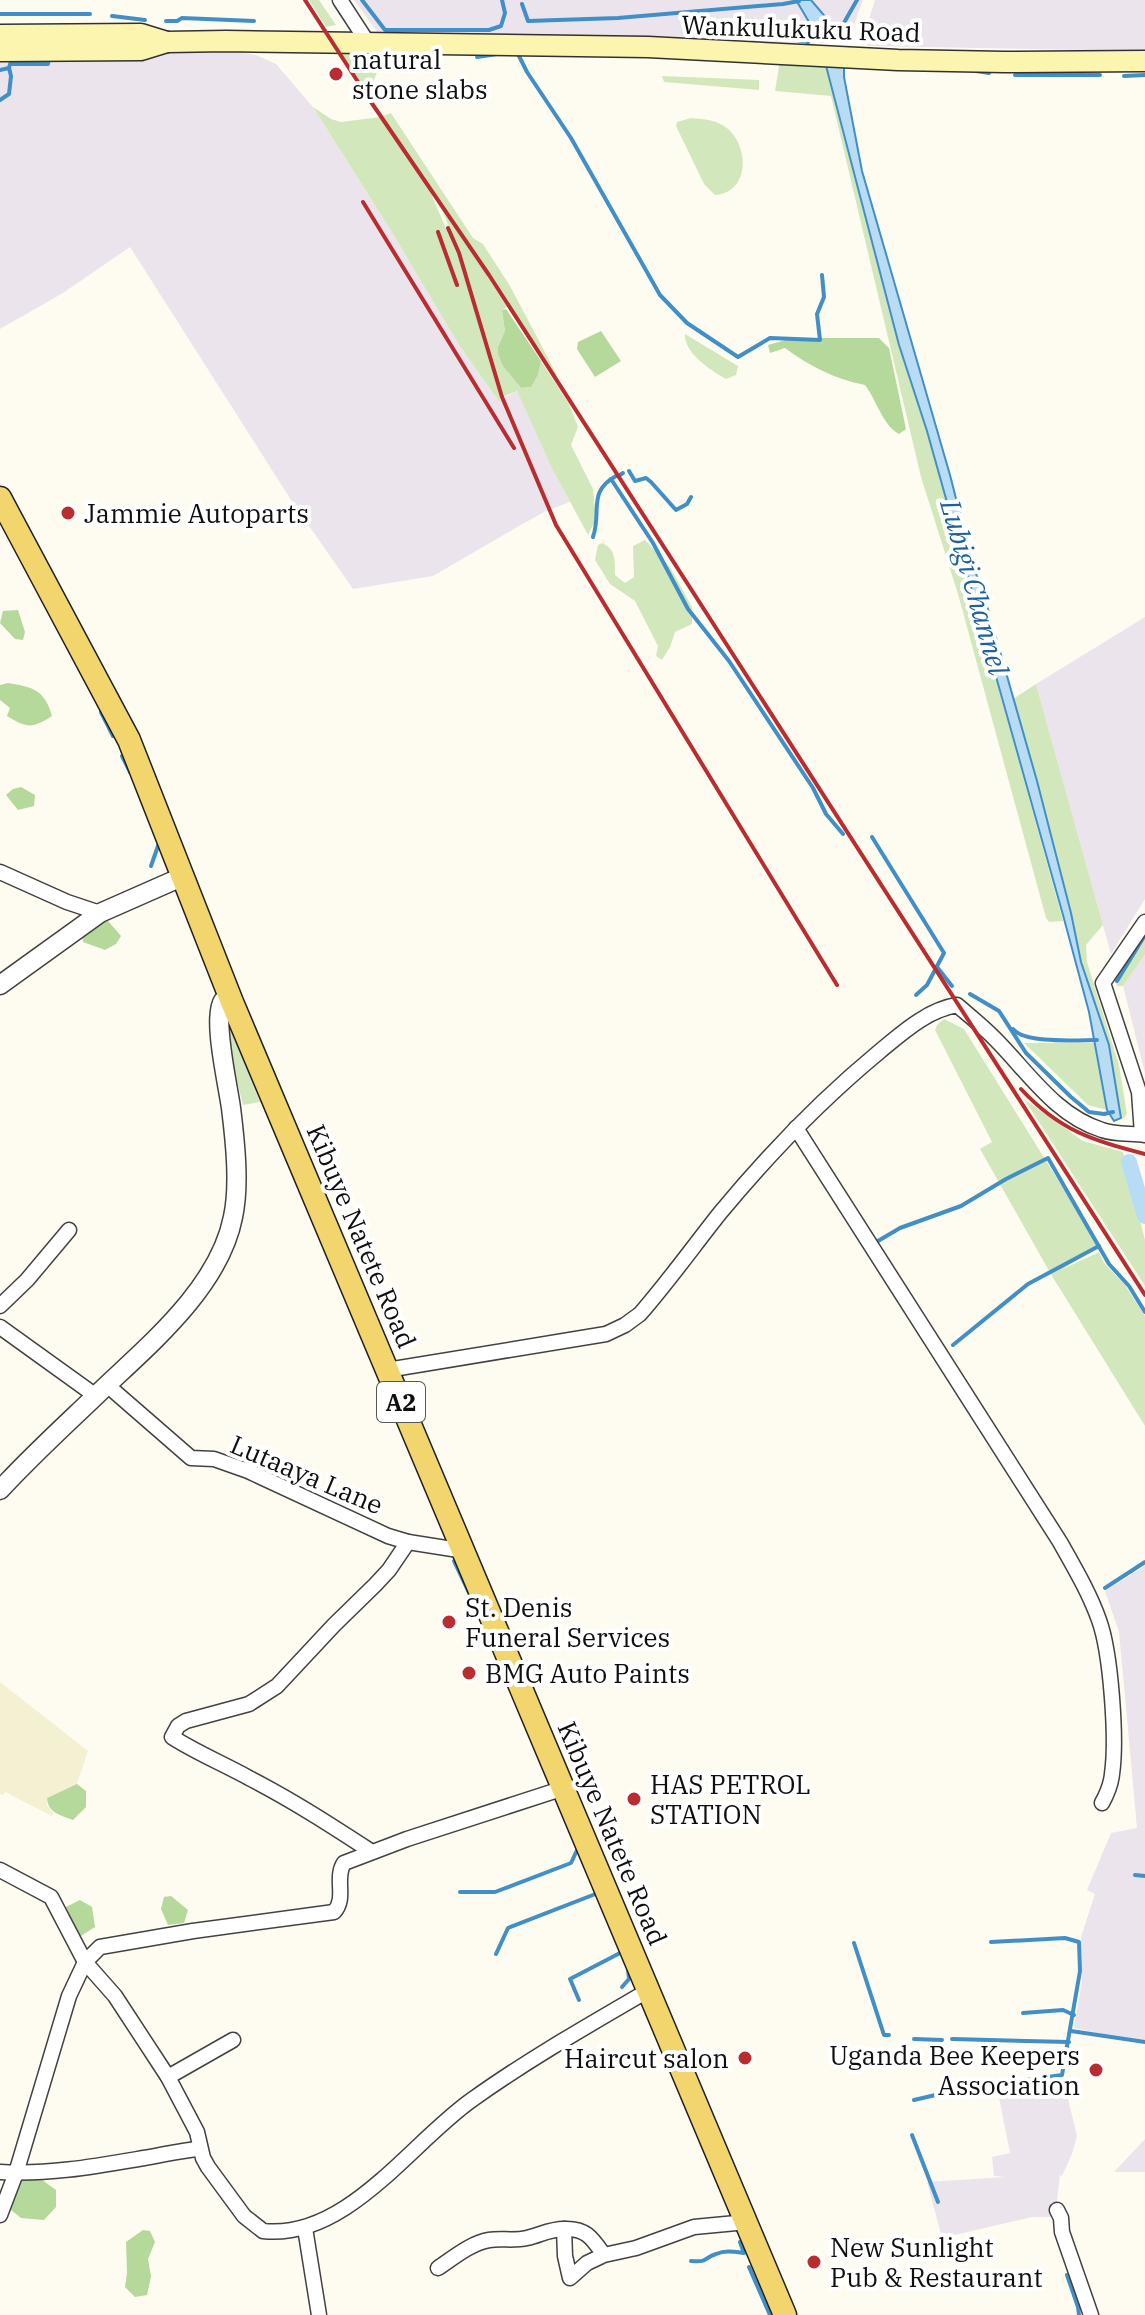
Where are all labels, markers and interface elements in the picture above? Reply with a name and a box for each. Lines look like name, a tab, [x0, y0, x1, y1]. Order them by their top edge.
street label: Wankulukuku Road	[681, 7, 921, 49]
place label: natural stone slabs	[352, 42, 488, 106]
marker: natural stone slabs	[327, 65, 345, 83]
water label: Lubigi Channel	[932, 494, 1018, 680]
place label: Jammie Autoparts	[84, 496, 309, 530]
marker: Jammie Autoparts	[59, 504, 77, 522]
street label: Kibuye Natete Road	[299, 1119, 425, 1353]
road number: A2	[377, 1382, 425, 1422]
street label: Lutaaya Lane	[226, 1427, 388, 1521]
place label: St. Denis Funeral Services	[465, 1590, 670, 1654]
marker: St. Denis Funeral Services	[440, 1613, 458, 1631]
place label: BMG Auto Paints	[485, 1656, 690, 1690]
marker: BMG Auto Paints	[460, 1664, 478, 1682]
street label: Kibuye Natete Road	[550, 1716, 676, 1950]
place label: HAS PETROL STATION	[650, 1767, 811, 1831]
marker: HAS PETROL STATION	[625, 1790, 643, 1808]
place label: Uganda Bee Keepers Association	[829, 2038, 1080, 2102]
place label: Haircut salon	[564, 2041, 729, 2075]
marker: Haircut salon	[736, 2049, 754, 2067]
marker: Uganda Bee Keepers Association	[1087, 2061, 1105, 2079]
place label: New Sunlight Pub & Restaurant	[830, 2230, 1043, 2294]
marker: New Sunlight Pub & Restaurant	[805, 2253, 823, 2271]

